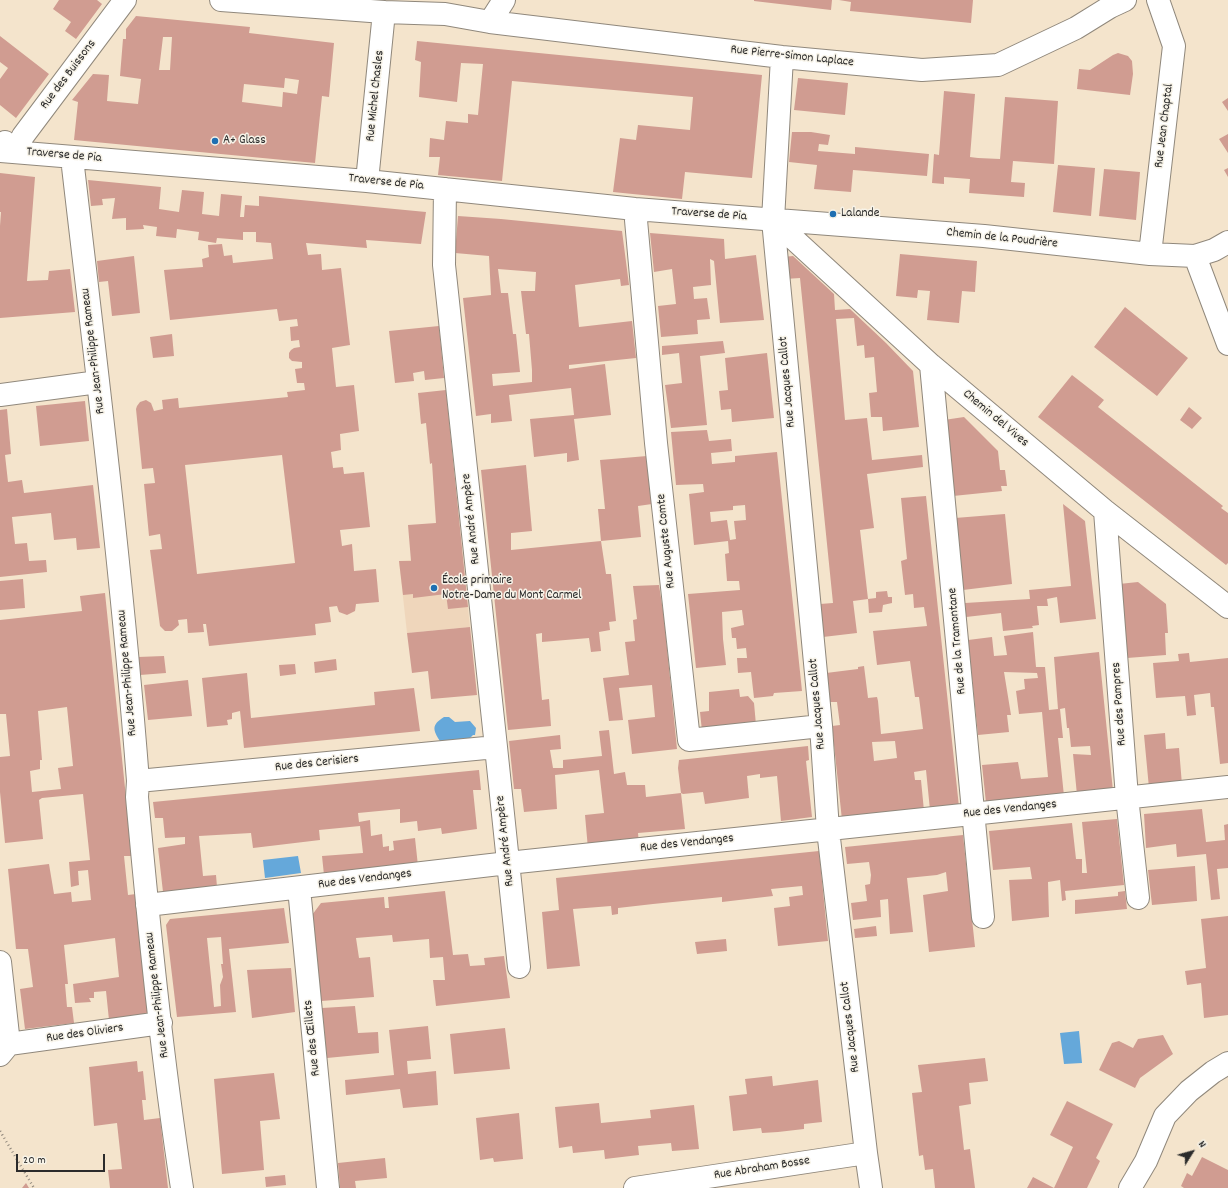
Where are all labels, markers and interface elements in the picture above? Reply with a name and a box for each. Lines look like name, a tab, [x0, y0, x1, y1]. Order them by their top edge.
street label: Rue des Buissons	[38, 37, 100, 113]
street label: Rue Pierre-Simon Laplace	[730, 43, 854, 71]
street label: Rue Michel Chasles	[363, 50, 389, 142]
street label: Rue Jean Chaptal	[1152, 83, 1178, 169]
place label: A+ Glass	[223, 133, 266, 149]
marker: A+ Glass	[210, 136, 220, 146]
street label: Traverse de Pia	[26, 145, 102, 167]
street label: Traverse de Pia	[348, 171, 424, 195]
street label: Traverse de Pia	[671, 205, 747, 225]
place label: Lalande	[841, 206, 879, 222]
marker: Lalande	[828, 209, 838, 219]
street label: Chemin de la Poudrière	[945, 225, 1059, 253]
street label: Rue Jean-Philippe Rameau	[79, 287, 109, 415]
street label: Rue Jacques Callot	[776, 336, 800, 428]
street label: Chemin del Vives	[959, 387, 1031, 451]
street label: Rue André Ampère	[459, 473, 485, 565]
street label: Rue Auguste Comte	[654, 493, 680, 589]
place label: École primaire Notre-Dame du Mont Carmel	[442, 573, 581, 604]
marker: École primaire Notre-Dame du Mont Carmel	[429, 583, 439, 593]
street label: Rue de la Tramontane	[946, 587, 970, 695]
street label: Rue Jean-Philippe Rameau	[115, 609, 141, 737]
street label: Rue Jacques Callot	[806, 658, 830, 750]
street label: Rue des Pampres	[1109, 662, 1131, 746]
street label: Rue des Cerisiers	[274, 752, 360, 776]
street label: Rue André Ampère	[493, 795, 519, 887]
street label: Rue des Vendanges	[962, 797, 1058, 823]
street label: Rue des Vendanges	[639, 831, 735, 857]
street label: Rue des Vendanges	[317, 867, 413, 893]
street label: Rue Jean-Philippe Rameau	[143, 931, 173, 1059]
street label: Rue Jacques Callot	[838, 981, 864, 1073]
street label: Rue des Œillets	[301, 999, 325, 1077]
street label: Rue des Oliviers	[45, 1021, 125, 1047]
north arrow	[1172, 1132, 1212, 1172]
text: N	[1194, 1138, 1210, 1152]
scale bar	[18, 1146, 107, 1172]
text: 20 m	[23, 1152, 46, 1169]
street label: Rue Abraham Bosse	[713, 1154, 811, 1184]

